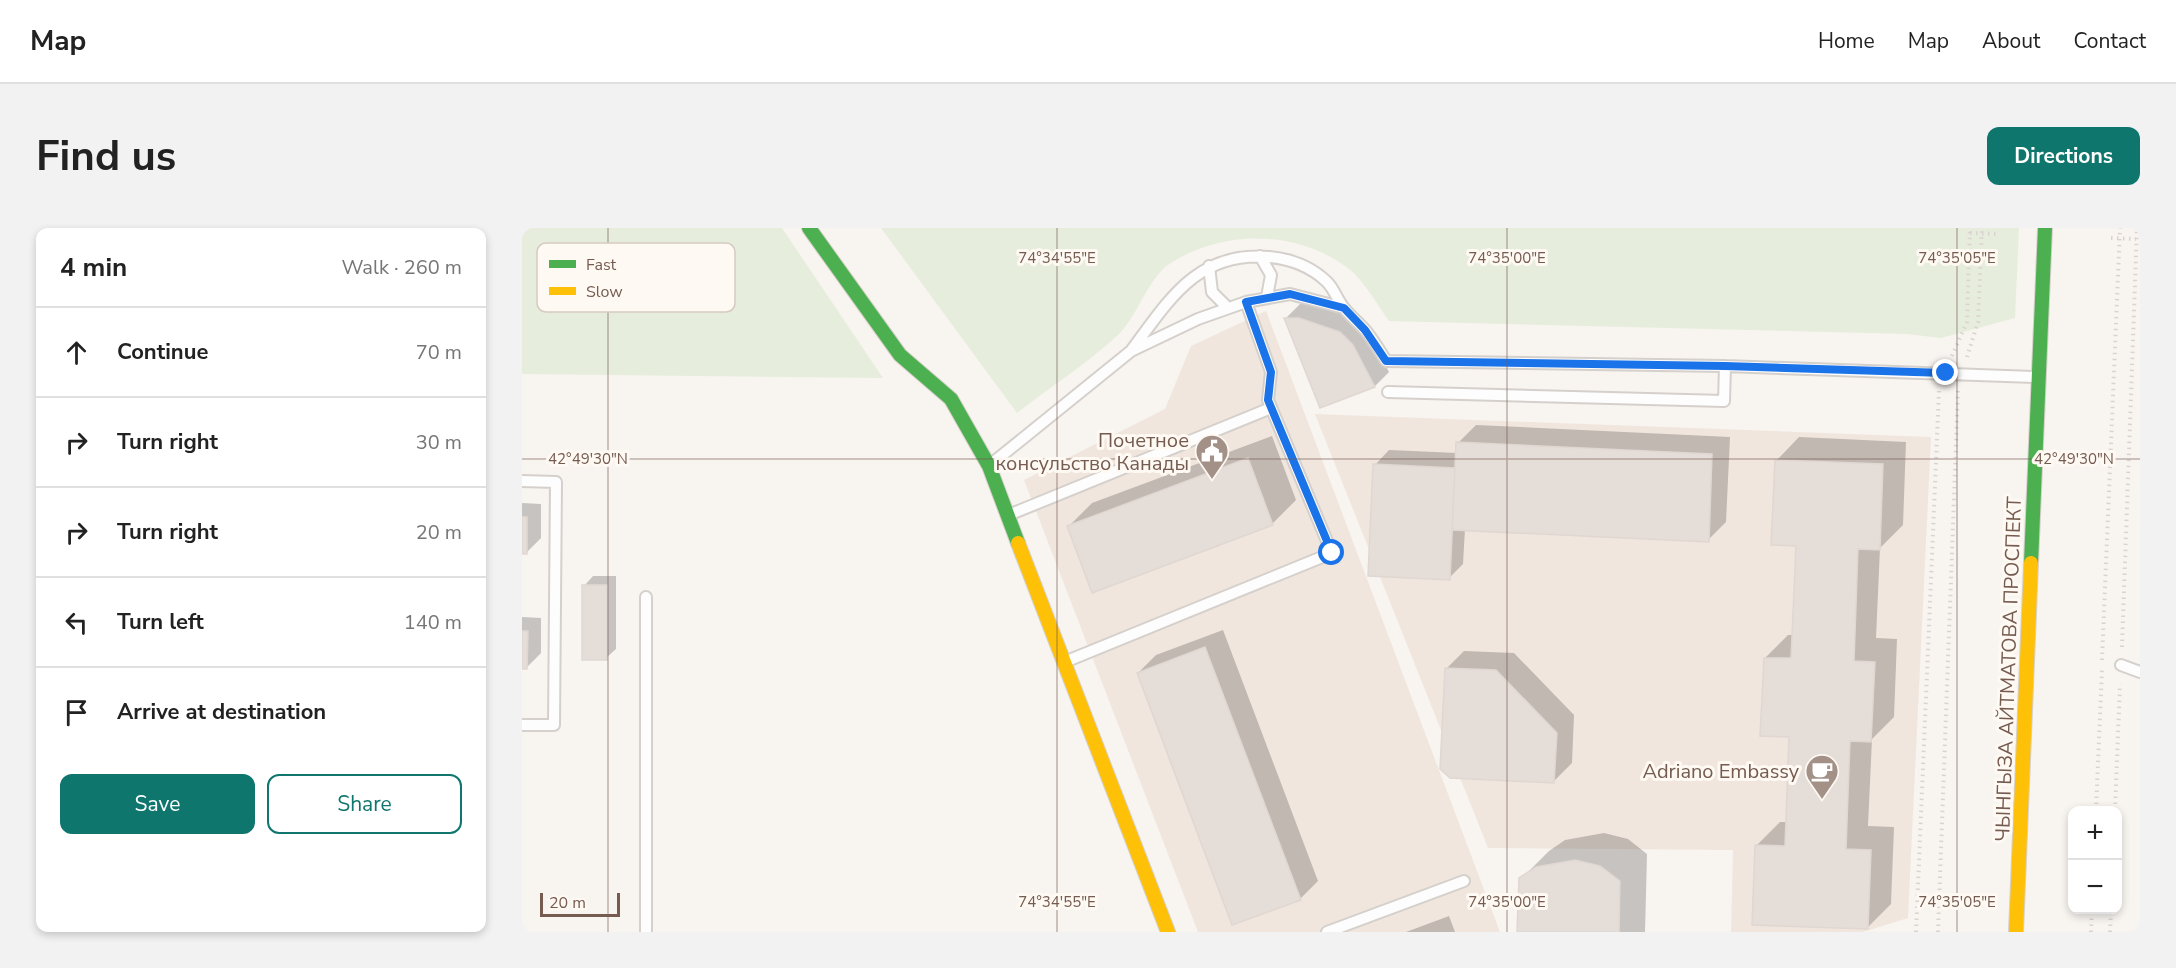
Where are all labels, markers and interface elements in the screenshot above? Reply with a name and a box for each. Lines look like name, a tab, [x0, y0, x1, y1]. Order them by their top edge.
text: Map	[30, 22, 86, 60]
text: Home	[1818, 27, 1875, 55]
text: Map	[1908, 27, 1949, 55]
text: About	[1982, 27, 2040, 55]
text: Contact	[2073, 27, 2146, 55]
button: Directions	[1987, 127, 2140, 185]
text: Find us	[36, 128, 176, 185]
legend	[537, 243, 735, 312]
text: 74°34'55"E	[1018, 248, 1096, 268]
text: 74°35'00"E	[1468, 248, 1546, 268]
text: 74°35'05"E	[1918, 248, 1996, 268]
text: 4 min	[60, 250, 127, 285]
text: Walk · 260 m	[342, 254, 462, 281]
text: Fast	[586, 254, 617, 276]
text: Slow	[586, 281, 623, 303]
icon: ahead	[60, 336, 93, 369]
text: Continue	[117, 337, 208, 367]
text: 70 m	[416, 339, 462, 366]
route end	[1932, 359, 1958, 385]
icon: right	[60, 426, 93, 459]
text: Turn right	[117, 427, 218, 457]
place label: Почетное консульство Канады	[996, 427, 1189, 477]
text: 30 m	[416, 429, 462, 456]
public building icon: Почетное консульство Канады	[1194, 433, 1230, 480]
text: 42°49'30"N	[548, 449, 628, 469]
text: 42°49'30"N	[2034, 449, 2114, 469]
street label: ЧЫНГЫЗА АЙТМАТОВА ПРОСПЕКТ	[1989, 496, 2028, 842]
icon: right	[60, 516, 93, 549]
text: Turn right	[117, 517, 218, 547]
text: 20 m	[416, 519, 462, 546]
route start	[1318, 539, 1344, 565]
icon: left	[60, 606, 93, 639]
text: Turn left	[117, 607, 204, 637]
text: 140 m	[404, 609, 462, 636]
icon: arrive	[60, 696, 93, 729]
text: Arrive at destination	[117, 697, 326, 727]
cafe icon: Adriano Embassy	[1804, 753, 1840, 800]
place label: Adriano Embassy	[1642, 758, 1800, 785]
button: Save	[60, 774, 255, 834]
button: Share	[267, 774, 462, 834]
map controls	[2068, 806, 2122, 914]
button: +	[2068, 806, 2122, 860]
button: −	[2068, 860, 2122, 914]
scale bar	[540, 890, 620, 918]
text: 20 m	[549, 892, 586, 914]
text: 74°34'55"E	[1018, 892, 1096, 912]
text: 74°35'00"E	[1468, 892, 1546, 912]
text: 74°35'05"E	[1918, 892, 1996, 912]

